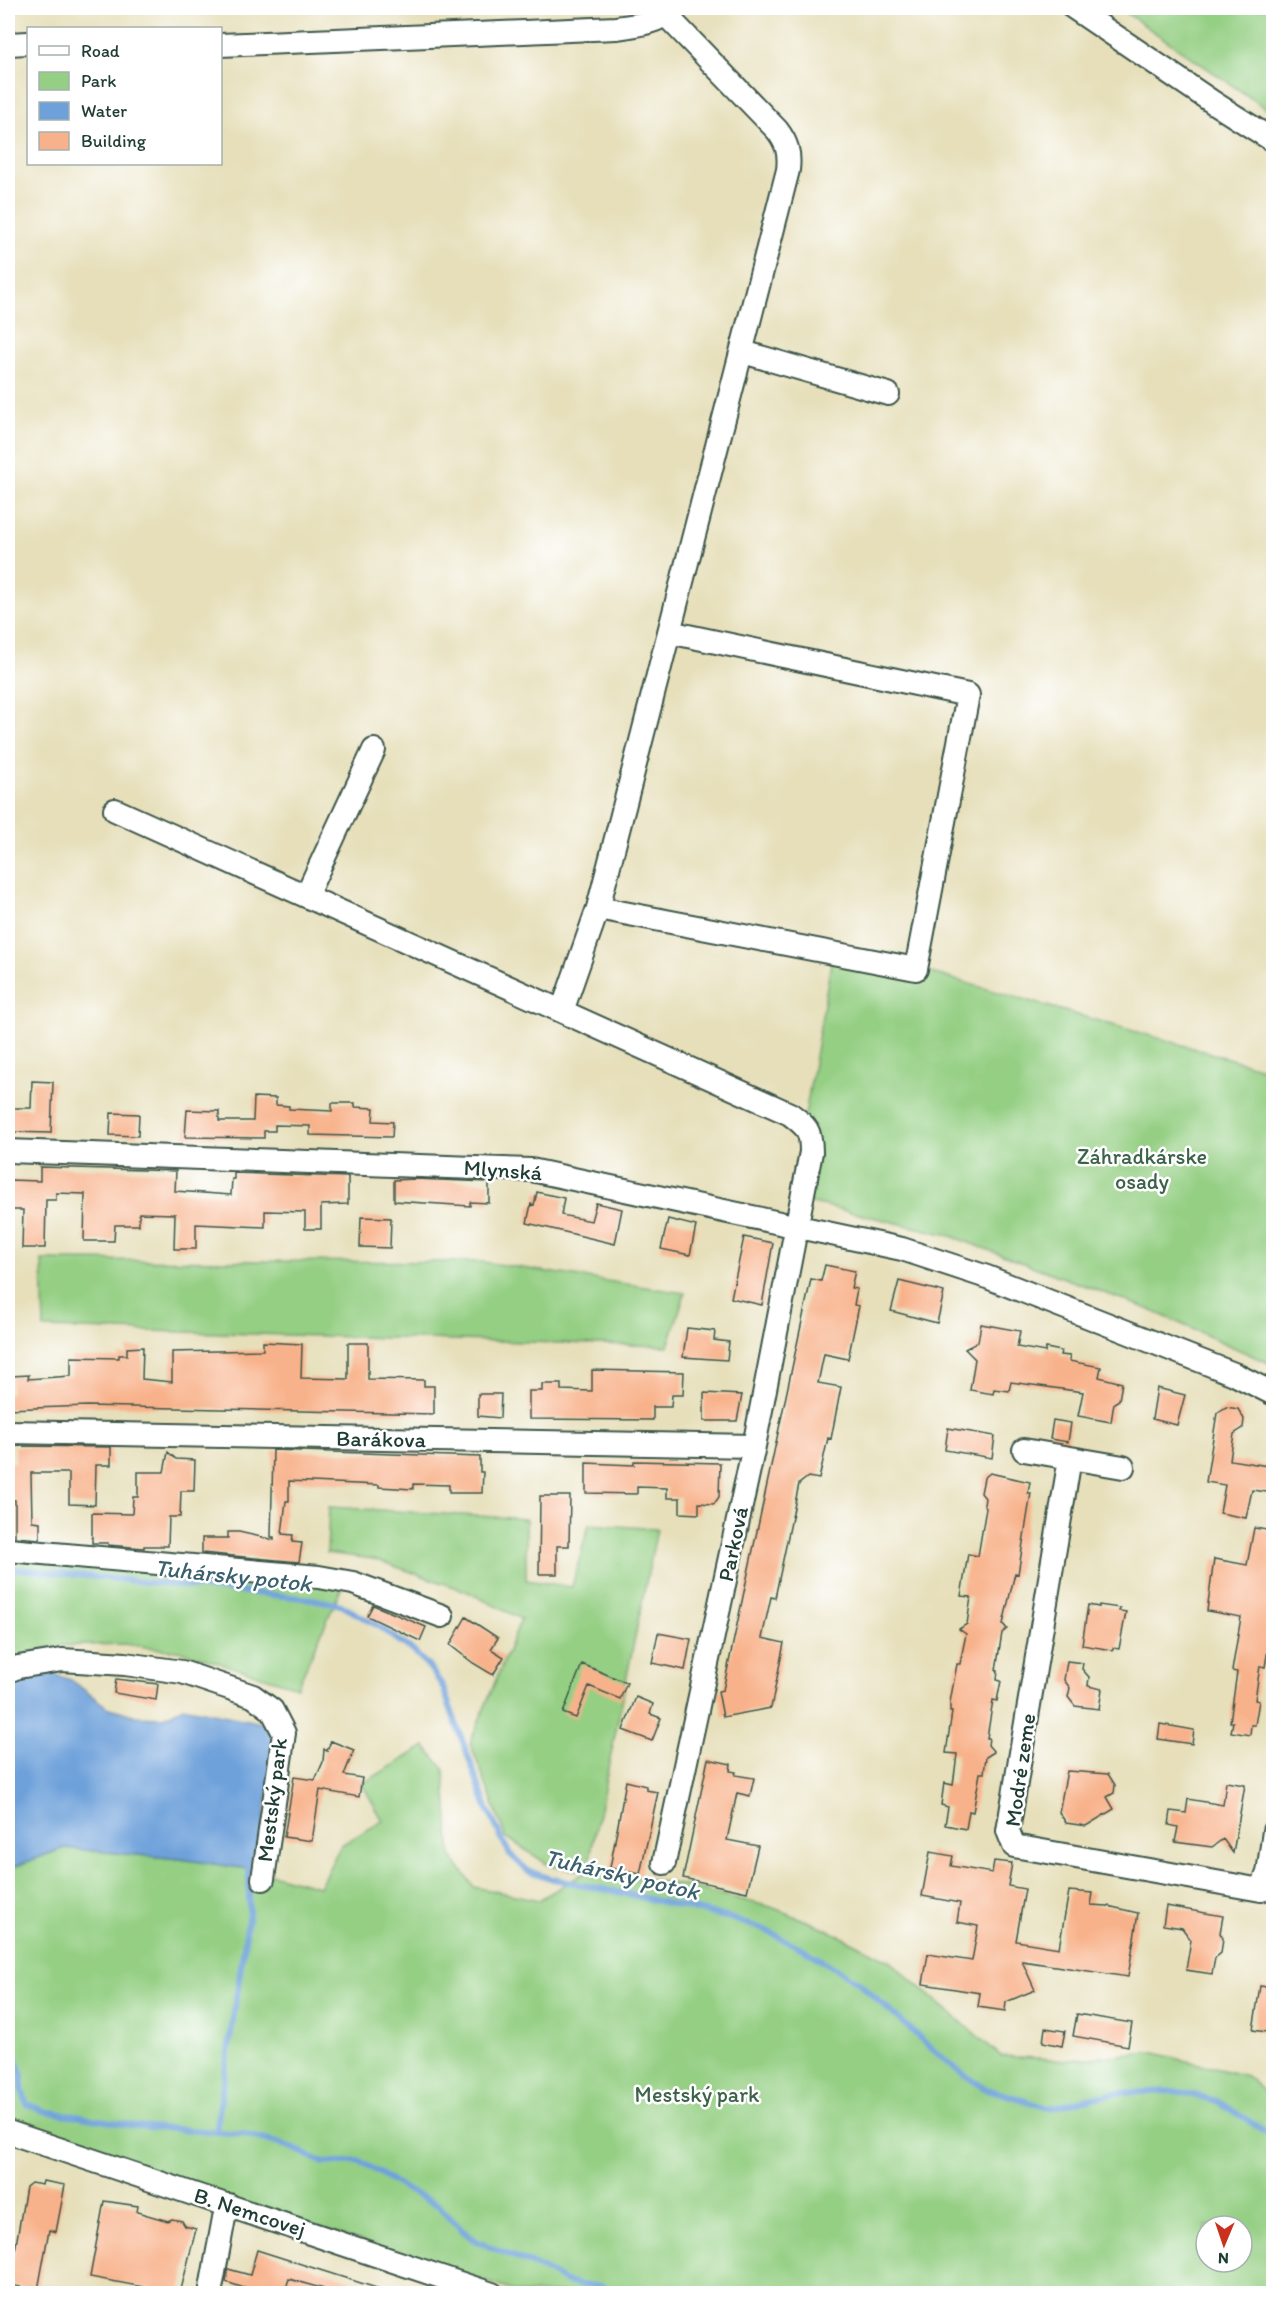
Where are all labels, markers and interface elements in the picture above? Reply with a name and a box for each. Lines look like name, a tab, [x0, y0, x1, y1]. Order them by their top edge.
legend	[27, 27, 222, 165]
text: Road	[81, 40, 120, 62]
text: Park	[81, 70, 116, 92]
text: Water	[81, 100, 127, 122]
text: Building	[81, 130, 147, 152]
park label: Záhradkárske osady	[1077, 1143, 1207, 1195]
street label: Mlynská	[463, 1154, 544, 1186]
street label: Barákova	[336, 1425, 427, 1453]
street label: Parková	[712, 1503, 754, 1584]
water label: Tuhársky potok	[153, 1552, 315, 1598]
street label: Modré zeme	[999, 1712, 1041, 1828]
street label: Mestský park	[251, 1736, 293, 1864]
water label: Tuhársky potok	[542, 1842, 704, 1906]
park label: Mestský park	[635, 2081, 760, 2108]
street label: B. Nemcovej	[191, 2181, 309, 2243]
north arrow	[1194, 2214, 1254, 2274]
text: N	[1218, 2249, 1229, 2268]

